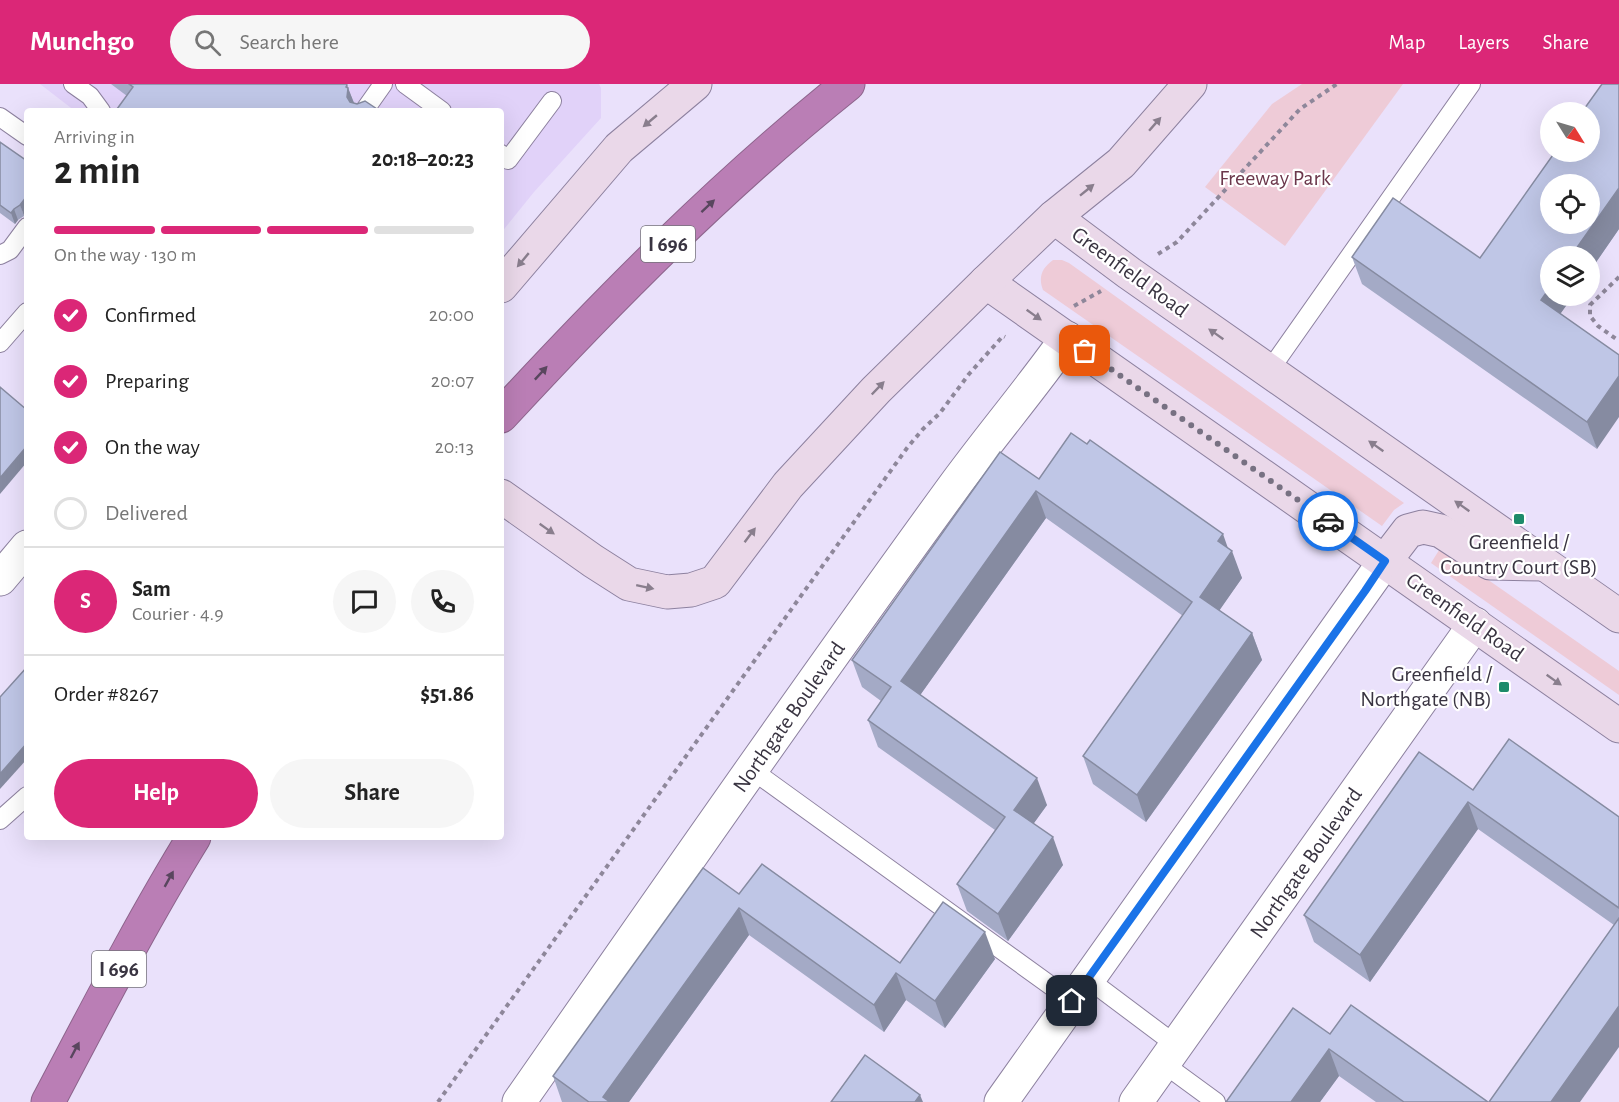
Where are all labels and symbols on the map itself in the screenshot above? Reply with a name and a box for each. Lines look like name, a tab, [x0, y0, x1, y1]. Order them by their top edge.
north arrow	[1540, 102, 1600, 162]
one-way arrow	[642, 115, 658, 128]
one-way arrow	[1149, 116, 1162, 132]
park label: Freeway Park	[1219, 167, 1331, 189]
one-way arrow	[1079, 184, 1094, 197]
one-way arrow	[701, 199, 716, 213]
street label: Greenfield Road	[1068, 223, 1192, 321]
road number: I 696	[641, 226, 695, 262]
one-way arrow	[516, 252, 529, 268]
one-way arrow	[1026, 309, 1042, 320]
pin	[1059, 325, 1110, 376]
one-way arrow	[1209, 328, 1225, 340]
one-way arrow	[534, 366, 548, 381]
one-way arrow	[871, 381, 885, 396]
one-way arrow	[1368, 441, 1384, 452]
courier	[1298, 491, 1358, 551]
one-way arrow	[1454, 500, 1470, 512]
marker: Greenfield / Country Court (SB)	[1512, 512, 1526, 526]
one-way arrow	[539, 523, 555, 534]
one-way arrow	[744, 528, 756, 543]
place label: Greenfield / Country Court (SB)	[1440, 531, 1598, 578]
street label: Greenfield Road	[1402, 568, 1528, 666]
one-way arrow	[636, 583, 655, 592]
street label: Northgate Boulevard	[729, 638, 849, 796]
place label: Greenfield / Northgate (NB)	[1360, 663, 1493, 710]
one-way arrow	[1546, 674, 1562, 686]
marker: Greenfield / Northgate (NB)	[1497, 680, 1511, 694]
street label: Northgate Boulevard	[1246, 784, 1366, 942]
one-way arrow	[164, 870, 174, 887]
road number: I 696	[92, 951, 146, 987]
pin	[1046, 975, 1097, 1026]
one-way arrow	[70, 1042, 80, 1059]

